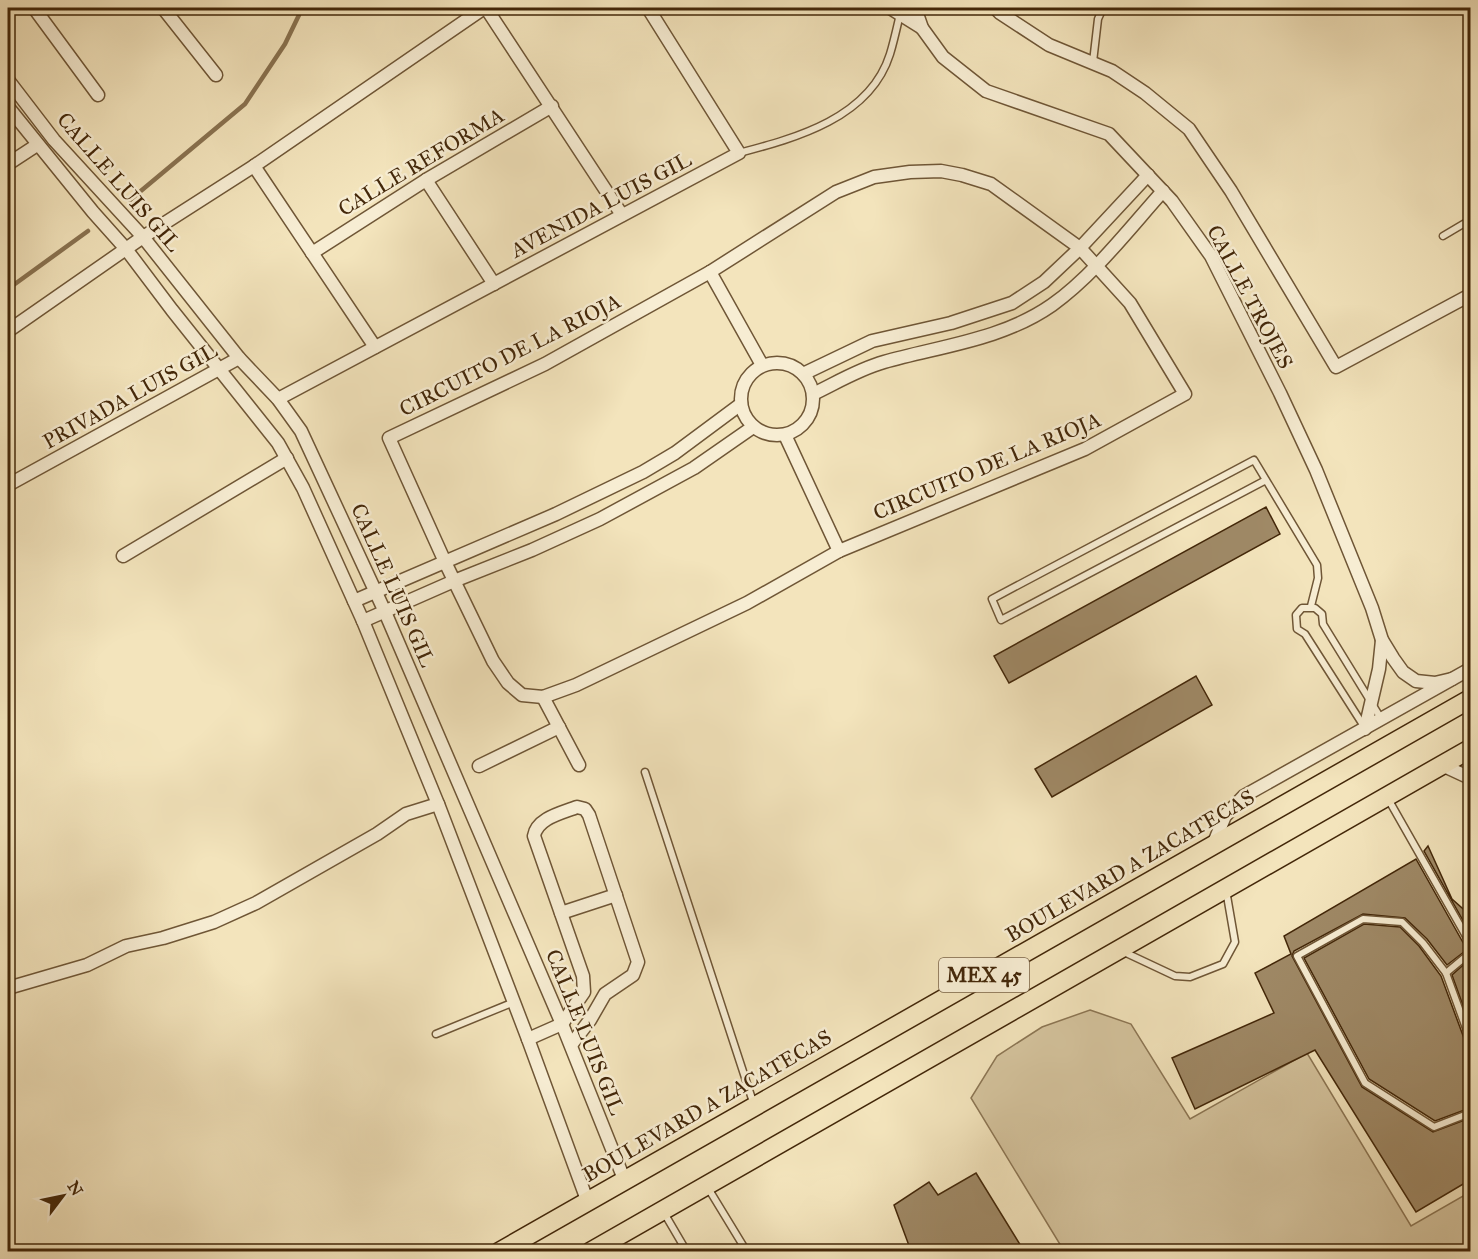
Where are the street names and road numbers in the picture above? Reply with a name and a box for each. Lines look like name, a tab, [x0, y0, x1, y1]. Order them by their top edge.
street label: CALLE REFORMA	[333, 102, 509, 222]
street label: CALLE LUIS GIL	[51, 107, 187, 257]
street label: AVENIDA LUIS GIL	[505, 146, 696, 264]
street label: CALLE TROJES	[1201, 221, 1299, 373]
street label: CIRCUITO DE LA RIOJA	[395, 288, 625, 422]
street label: PRIVADA LUIS GIL	[38, 337, 222, 455]
street label: CIRCUITO DE LA RIOJA	[869, 406, 1105, 526]
street label: CALLE LUIS GIL	[345, 499, 441, 671]
street label: BOULEVARD A ZACATECAS	[1001, 784, 1259, 948]
street label: CALLE LUIS GIL	[540, 945, 630, 1119]
road number: MEX 45	[939, 958, 1029, 992]
street label: BOULEVARD A ZACATECAS	[578, 1024, 836, 1188]

